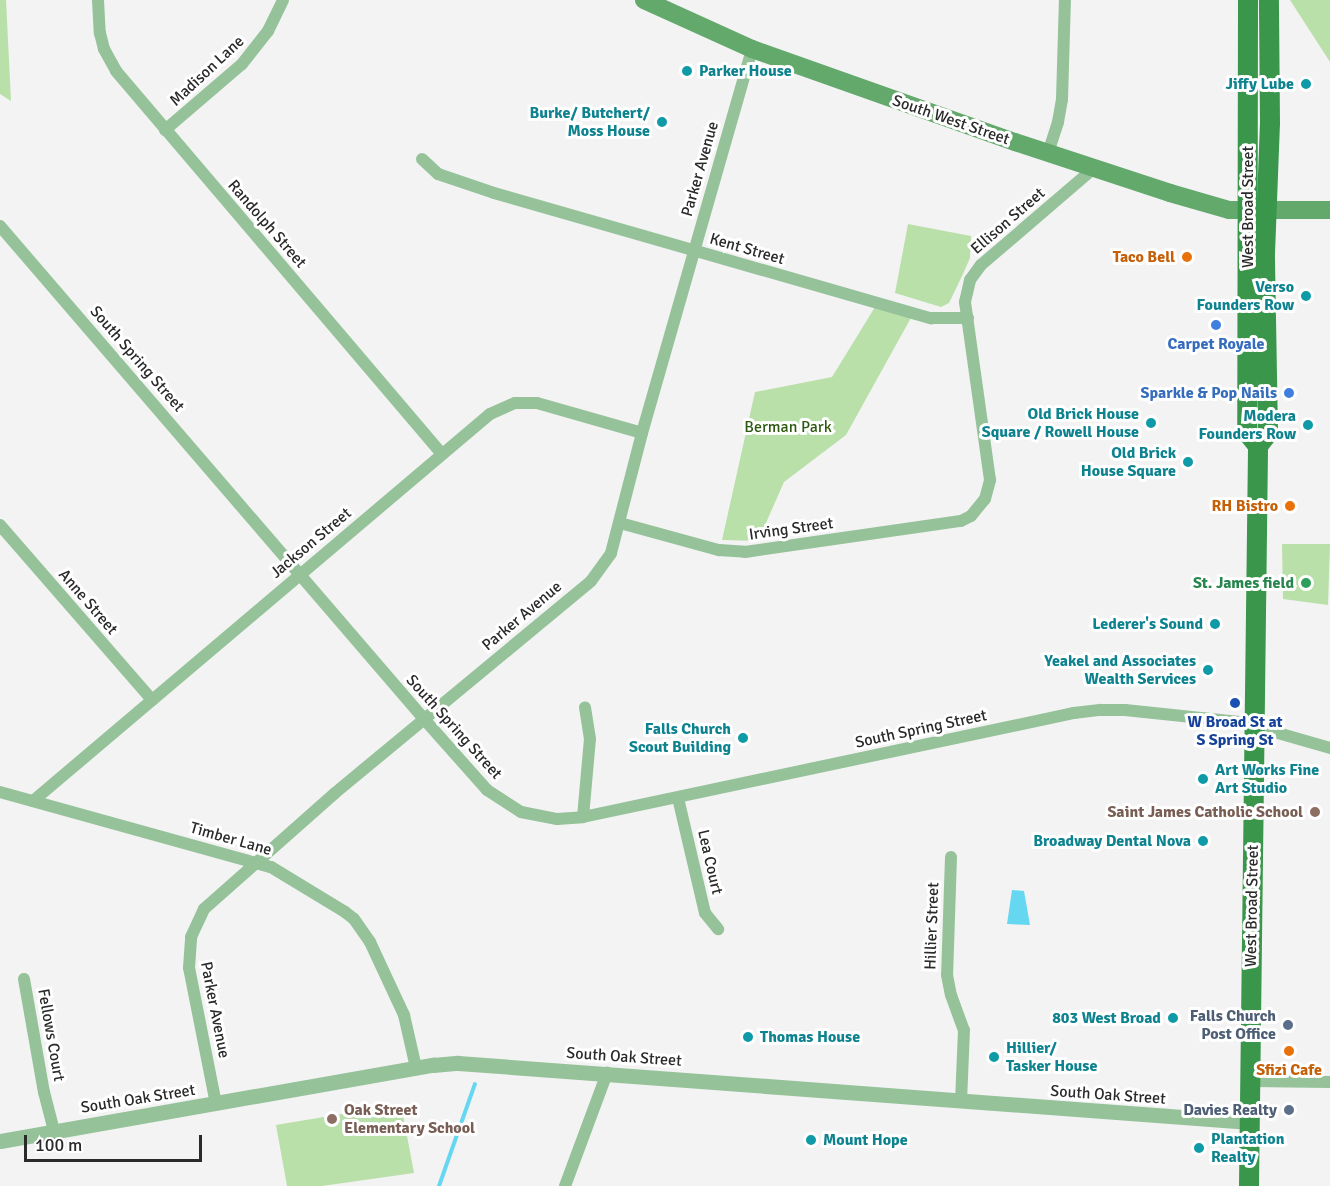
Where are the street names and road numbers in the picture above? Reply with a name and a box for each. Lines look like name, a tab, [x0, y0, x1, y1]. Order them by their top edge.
street label: Madison Lane	[166, 32, 248, 110]
street label: South West Street	[890, 91, 1012, 149]
street label: Parker Avenue	[677, 119, 723, 219]
street label: West Broad Street	[1238, 146, 1258, 268]
street label: Randolph Street	[224, 176, 310, 272]
street label: Ellison Street	[967, 184, 1049, 258]
street label: Kent Street	[707, 229, 787, 269]
street label: South Spring Street	[86, 302, 188, 416]
street label: Jackson Street	[267, 504, 355, 582]
street label: Irving Street	[748, 514, 834, 544]
street label: Anne Street	[54, 565, 122, 639]
street label: Parker Avenue	[478, 577, 566, 655]
street label: South Spring Street	[402, 671, 506, 783]
street label: South Spring Street	[853, 706, 989, 752]
street label: Timber Lane	[188, 818, 274, 860]
street label: Lea Court	[693, 828, 727, 896]
street label: West Broad Street	[1241, 845, 1263, 967]
street label: Hillier Street	[921, 882, 943, 970]
street label: Parker Avenue	[196, 960, 234, 1060]
street label: Fellows Court	[33, 987, 69, 1083]
street label: South Oak Street	[566, 1043, 682, 1071]
street label: South Oak Street	[79, 1080, 197, 1118]
street label: South Oak Street	[1050, 1081, 1166, 1109]

